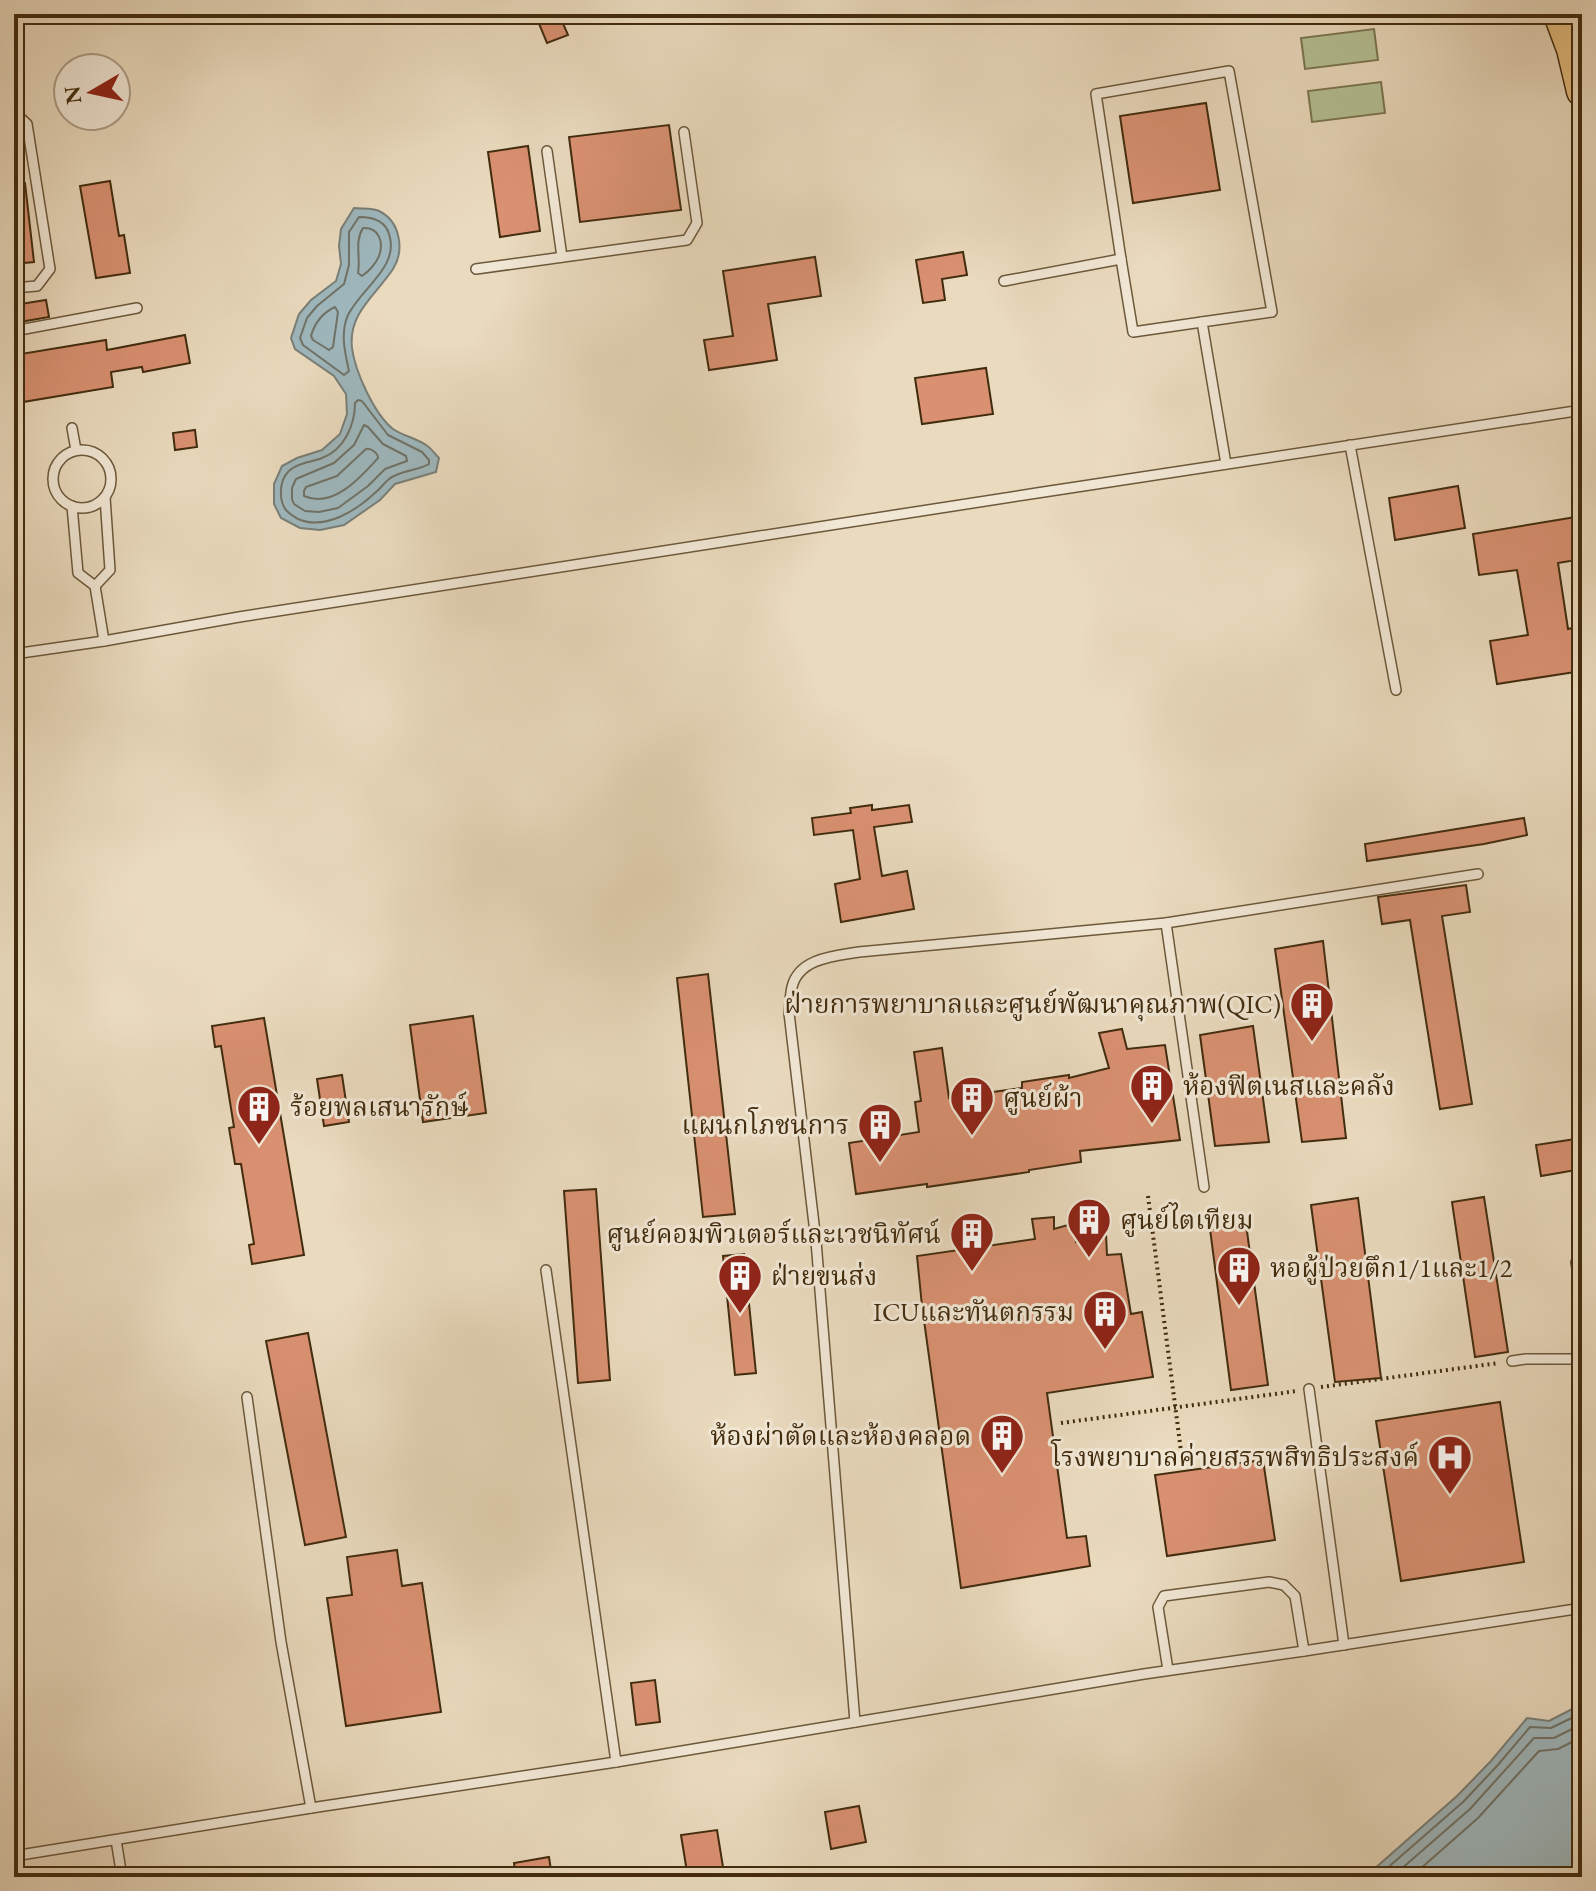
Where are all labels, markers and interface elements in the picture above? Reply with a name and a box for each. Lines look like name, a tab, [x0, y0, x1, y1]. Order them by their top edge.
north arrow	[52, 52, 132, 132]
text: N	[57, 84, 88, 106]
building icon: ฝ่ายการพยาบาลและศูนย์พัฒนาคุณภาพ(QIC)	[1288, 980, 1336, 1043]
place label: ฝ่ายการพยาบาลและศูนย์พัฒนาคุณภาพ(QIC)	[784, 987, 1281, 1022]
building icon: ห้องฟิตเนสและคลัง	[1128, 1062, 1176, 1125]
place label: ห้องฟิตเนสและคลัง	[1183, 1069, 1395, 1103]
building icon: ศูนย์ผ้า	[948, 1074, 996, 1137]
place label: ศูนย์ผ้า	[1003, 1081, 1082, 1116]
building icon: ร้อยพลเสนารักษ์	[235, 1083, 283, 1146]
place label: ร้อยพลเสนารักษ์	[290, 1090, 468, 1124]
building icon: แผนกโภชนการ	[856, 1101, 904, 1164]
place label: แผนกโภชนการ	[682, 1107, 849, 1142]
building icon: ศูนย์ไตเทียม	[1065, 1196, 1113, 1259]
place label: ศูนย์ไตเทียม	[1120, 1202, 1253, 1238]
building icon: ศูนย์คอมพิวเตอร์และเวชนิทัศน์	[948, 1210, 996, 1273]
place label: ศูนย์คอมพิวเตอร์และเวชนิทัศน์	[607, 1217, 941, 1252]
building icon: หอผู้ป่วยตึก1/1และ1/2	[1215, 1244, 1263, 1307]
place label: หอผู้ป่วยตึก1/1และ1/2	[1270, 1251, 1513, 1286]
building icon: ฝ่ายขนส่ง	[716, 1252, 764, 1315]
place label: ฝ่ายขนส่ง	[771, 1259, 877, 1293]
building icon: ICUและทันตกรรม	[1081, 1288, 1129, 1351]
place label: ICUและทันตกรรม	[873, 1295, 1074, 1329]
building icon: ห้องผ่าตัดและห้องคลอด	[978, 1412, 1026, 1475]
place label: ห้องผ่าตัดและห้องคลอด	[710, 1419, 971, 1453]
hospital icon: โรงพยาบาลค่ายสรรพสิทธิประสงค์	[1426, 1433, 1474, 1496]
place label: โรงพยาบาลค่ายสรรพสิทธิประสงค์	[1050, 1439, 1419, 1474]

